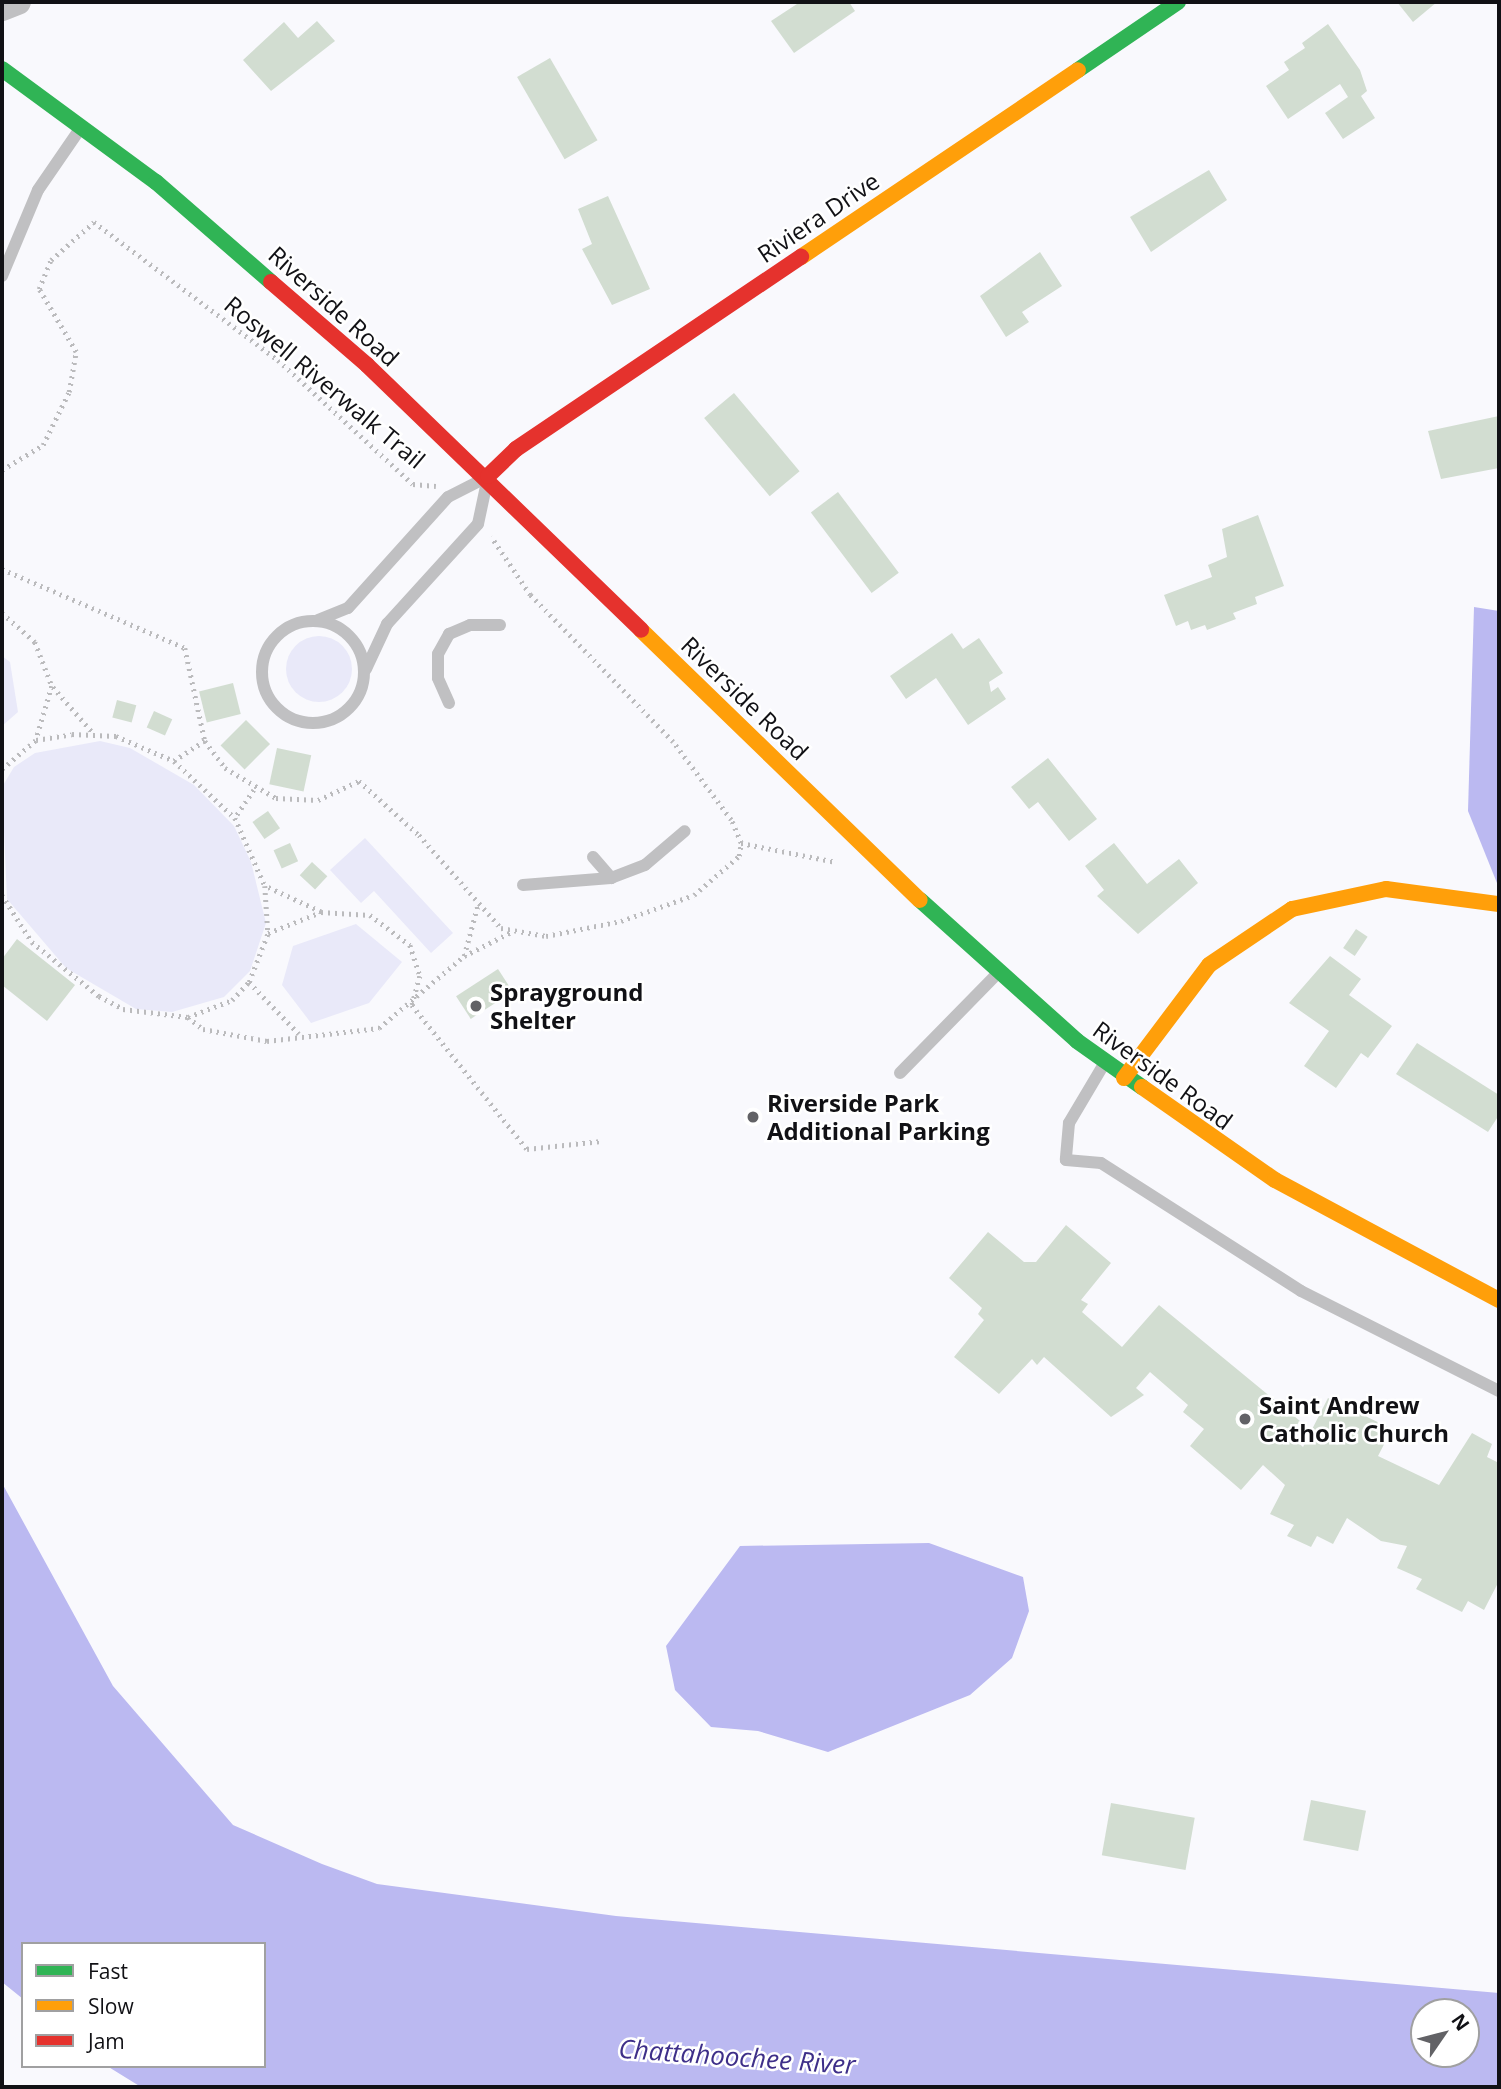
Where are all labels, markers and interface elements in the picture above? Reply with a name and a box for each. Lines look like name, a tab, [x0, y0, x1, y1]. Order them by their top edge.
street label: Riviera Drive	[752, 166, 884, 268]
street label: Riverside Road	[263, 240, 405, 372]
street label: Roswell Riverwalk Trail	[219, 290, 431, 474]
street label: Riverside Road	[676, 630, 814, 766]
place label: Sprayground Shelter	[490, 978, 644, 1034]
marker: Sprayground Shelter	[468, 998, 484, 1014]
street label: Riverside Road	[1088, 1015, 1238, 1135]
place label: Riverside Park Additional Parking	[767, 1089, 990, 1145]
marker: Riverside Park Additional Parking	[745, 1109, 761, 1125]
place label: Saint Andrew Catholic Church	[1259, 1391, 1449, 1447]
marker: Saint Andrew Catholic Church	[1237, 1411, 1253, 1427]
legend	[21, 1942, 266, 2068]
text: Fast	[88, 1957, 128, 1985]
text: Slow	[88, 1992, 134, 2020]
north arrow	[1410, 1998, 1480, 2068]
text: N	[1445, 2008, 1476, 2036]
text: Jam	[88, 2027, 125, 2055]
water label: Chattahoochee River	[618, 2033, 856, 2081]

